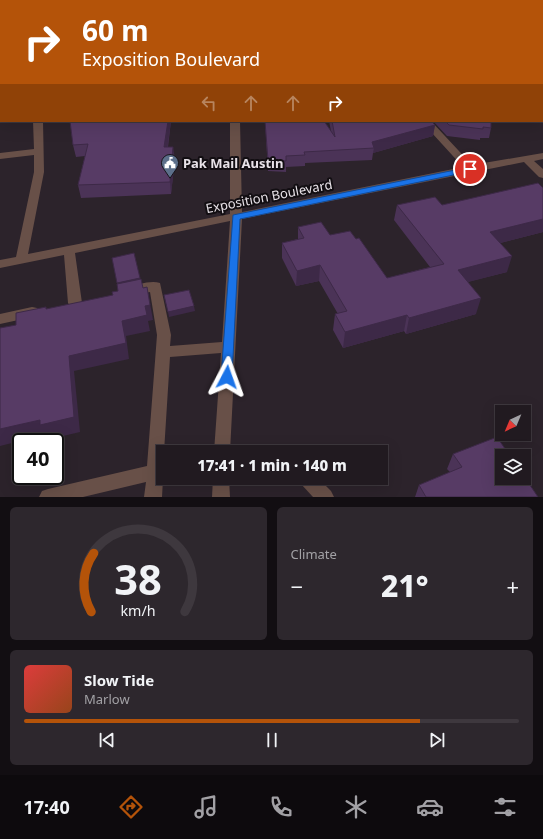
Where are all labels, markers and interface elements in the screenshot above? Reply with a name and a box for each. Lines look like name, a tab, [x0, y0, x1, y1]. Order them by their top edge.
text: 60 m	[82, 11, 149, 49]
icon: right	[16, 16, 68, 68]
text: Exposition Boulevard	[82, 47, 260, 71]
icon: left	[198, 92, 220, 114]
icon: ahead	[240, 92, 262, 114]
icon: ahead	[282, 92, 304, 114]
icon: right	[324, 92, 346, 114]
pin	[453, 152, 487, 186]
public building icon: Pak Mail Austin	[160, 153, 180, 178]
place label: Pak Mail Austin	[183, 154, 283, 172]
icon: arrive	[459, 158, 481, 180]
street label: Exposition Boulevard	[204, 175, 334, 217]
position arrow	[206, 356, 248, 398]
north arrow	[495, 405, 531, 441]
map controls	[495, 405, 531, 485]
speed limit sign: 40	[12, 433, 64, 485]
button: layers	[495, 449, 531, 485]
text: 17:41 · 1 min · 140 m	[197, 455, 347, 475]
text: Climate	[291, 545, 337, 563]
text: 38	[114, 550, 162, 606]
text: 21°	[381, 565, 428, 606]
text: −	[291, 571, 303, 601]
text: +	[506, 571, 519, 601]
text: km/h	[121, 600, 156, 619]
text: Slow Tide	[84, 670, 154, 690]
text: Marlow	[84, 690, 130, 708]
icon: previous	[96, 729, 118, 751]
icon: pause	[261, 729, 283, 751]
icon: next	[426, 729, 448, 751]
icon: directions	[117, 793, 145, 821]
icon: music	[192, 793, 220, 821]
icon: phone	[267, 793, 295, 821]
icon: climate	[342, 793, 370, 821]
icon: car	[416, 793, 444, 821]
icon: filters	[491, 793, 519, 821]
text: 17:40	[23, 795, 70, 819]

